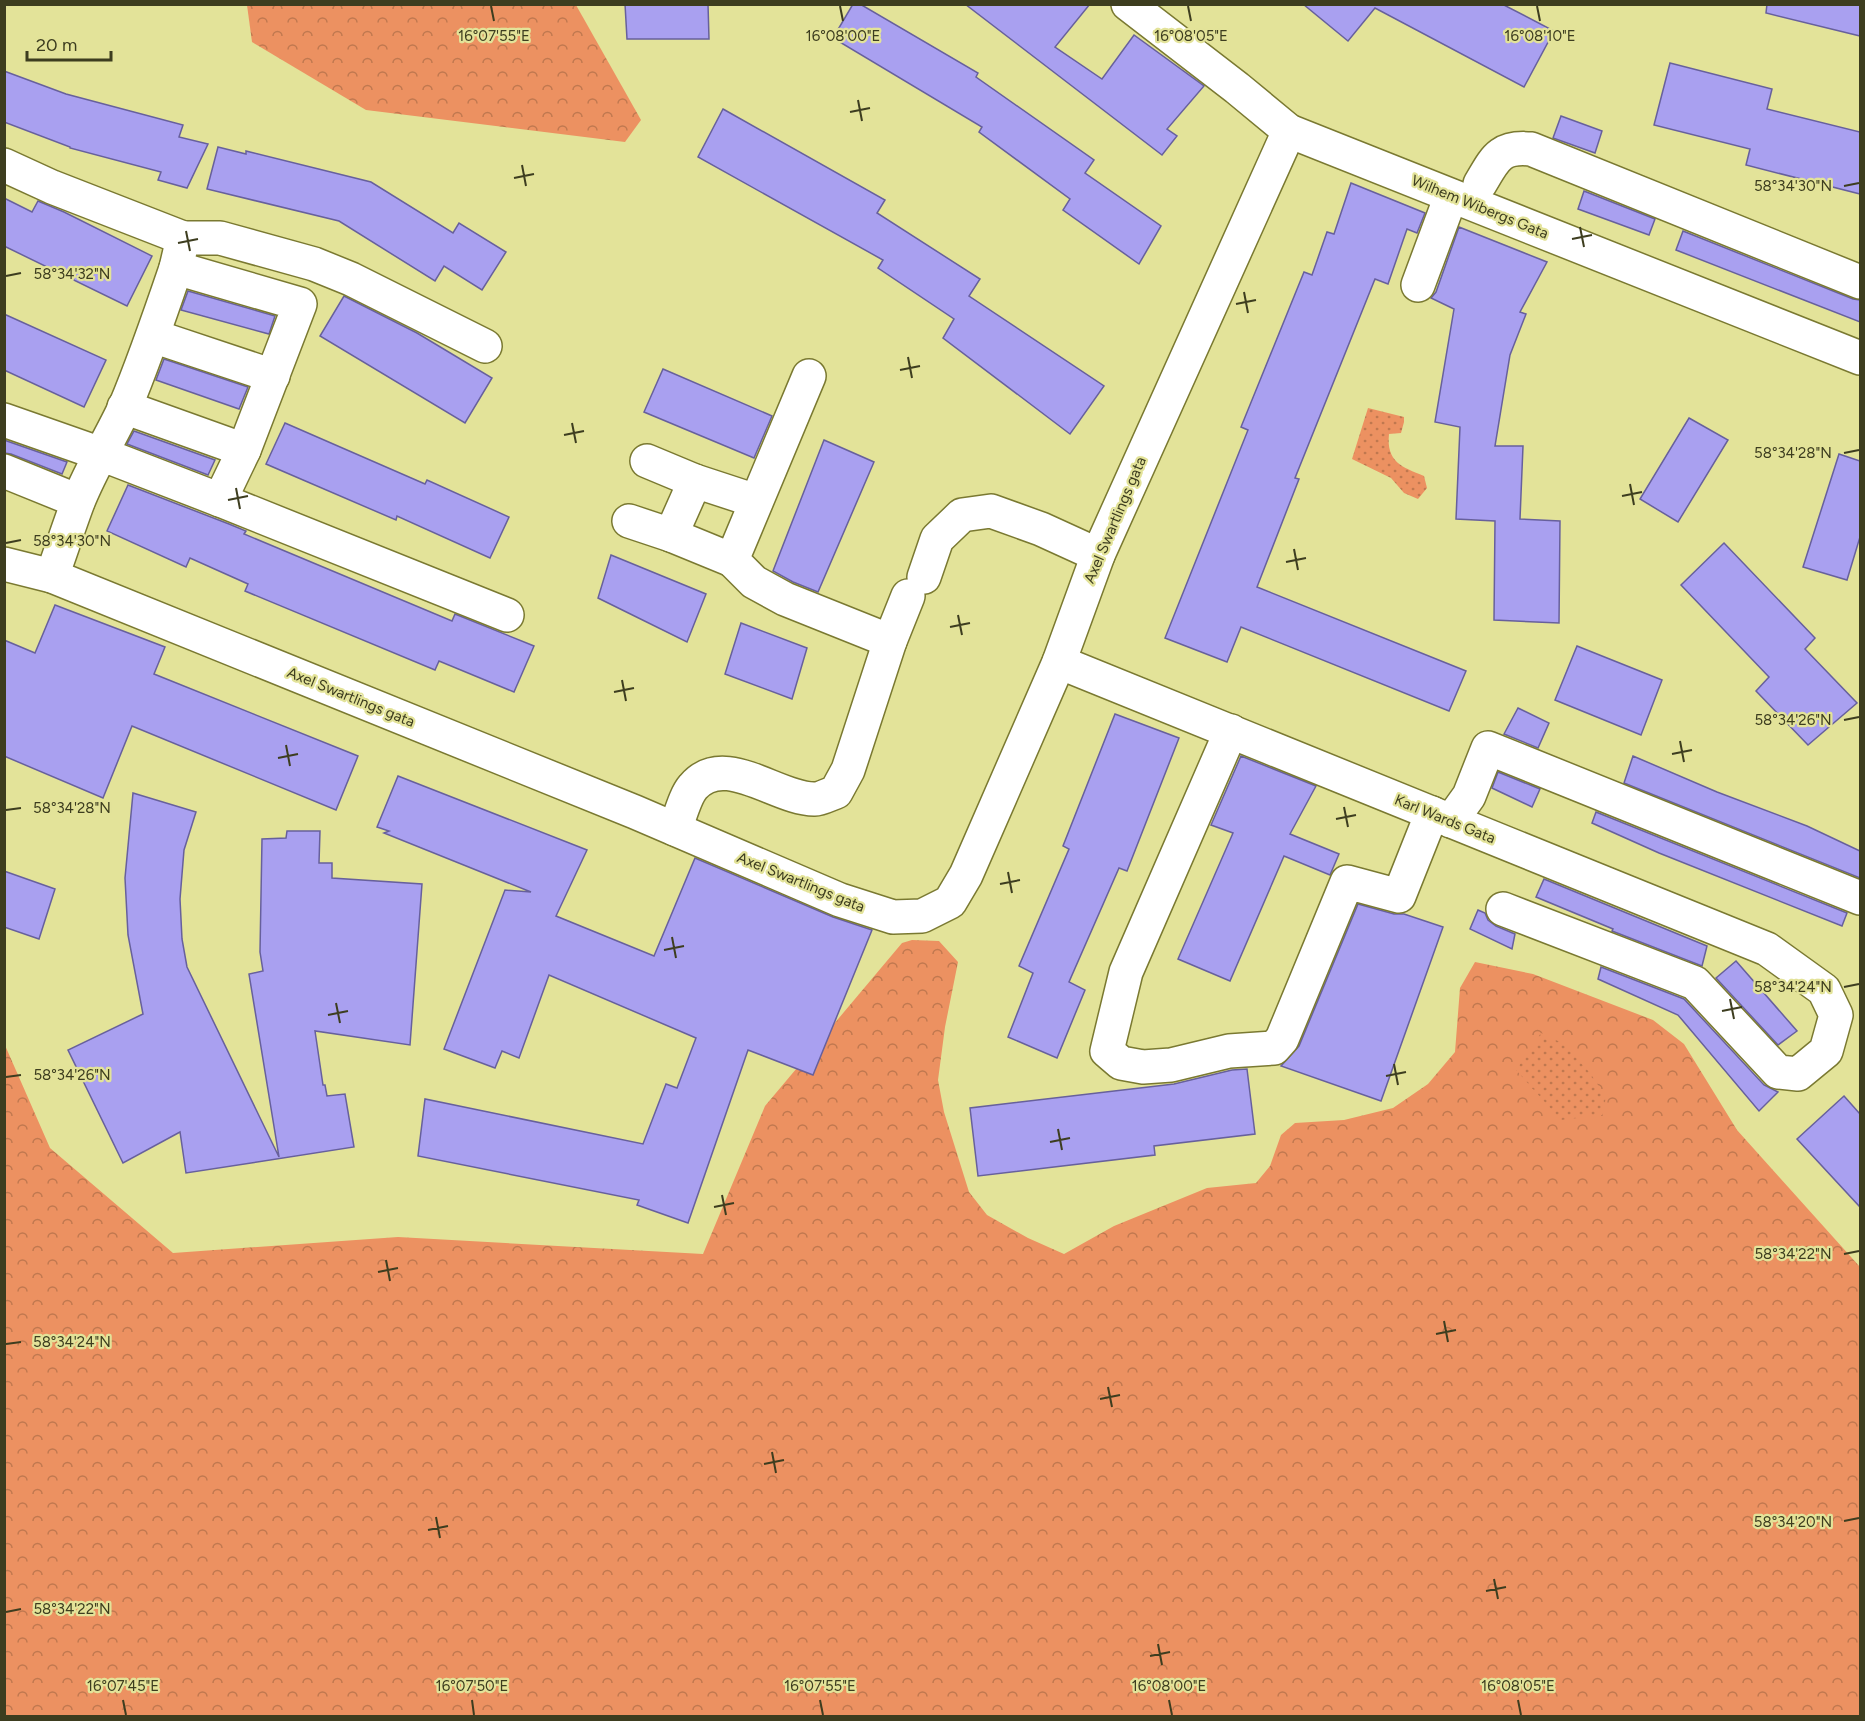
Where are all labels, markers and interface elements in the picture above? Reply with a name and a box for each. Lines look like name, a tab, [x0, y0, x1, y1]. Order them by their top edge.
scale bar	[27, 24, 111, 62]
text: 16°07'55"E	[458, 27, 530, 45]
text: 16°08'00"E	[806, 27, 880, 45]
text: 16°08'05"E	[1154, 27, 1228, 45]
text: 16°08'10"E	[1504, 27, 1576, 45]
text: 20 m	[36, 34, 77, 56]
street label: Wilhem Wibergs Gata	[1409, 171, 1551, 243]
text: 58°34'30"N	[1754, 177, 1832, 195]
text: 58°34'32"N	[34, 265, 110, 283]
text: 58°34'28"N	[1754, 444, 1832, 462]
street label: Axel Swartlings gata	[1080, 454, 1150, 586]
text: 58°34'30"N	[33, 532, 111, 550]
street label: Axel Swartlings gata	[285, 663, 417, 731]
text: 58°34'26"N	[1754, 711, 1832, 729]
street label: Karl Wards Gata	[1392, 791, 1498, 847]
text: 58°34'28"N	[33, 799, 111, 817]
street label: Axel Swartlings gata	[735, 848, 867, 916]
text: 58°34'24"N	[1754, 978, 1832, 996]
text: 58°34'26"N	[33, 1066, 111, 1084]
text: 58°34'22"N	[1754, 1245, 1832, 1263]
text: 58°34'24"N	[33, 1333, 111, 1351]
text: 58°34'20"N	[1754, 1513, 1832, 1531]
text: 58°34'22"N	[33, 1600, 111, 1618]
text: 16°07'45"E	[87, 1677, 159, 1695]
text: 16°07'50"E	[436, 1677, 508, 1695]
text: 16°07'55"E	[784, 1677, 856, 1695]
text: 16°08'00"E	[1132, 1677, 1206, 1695]
text: 16°08'05"E	[1481, 1677, 1555, 1695]

